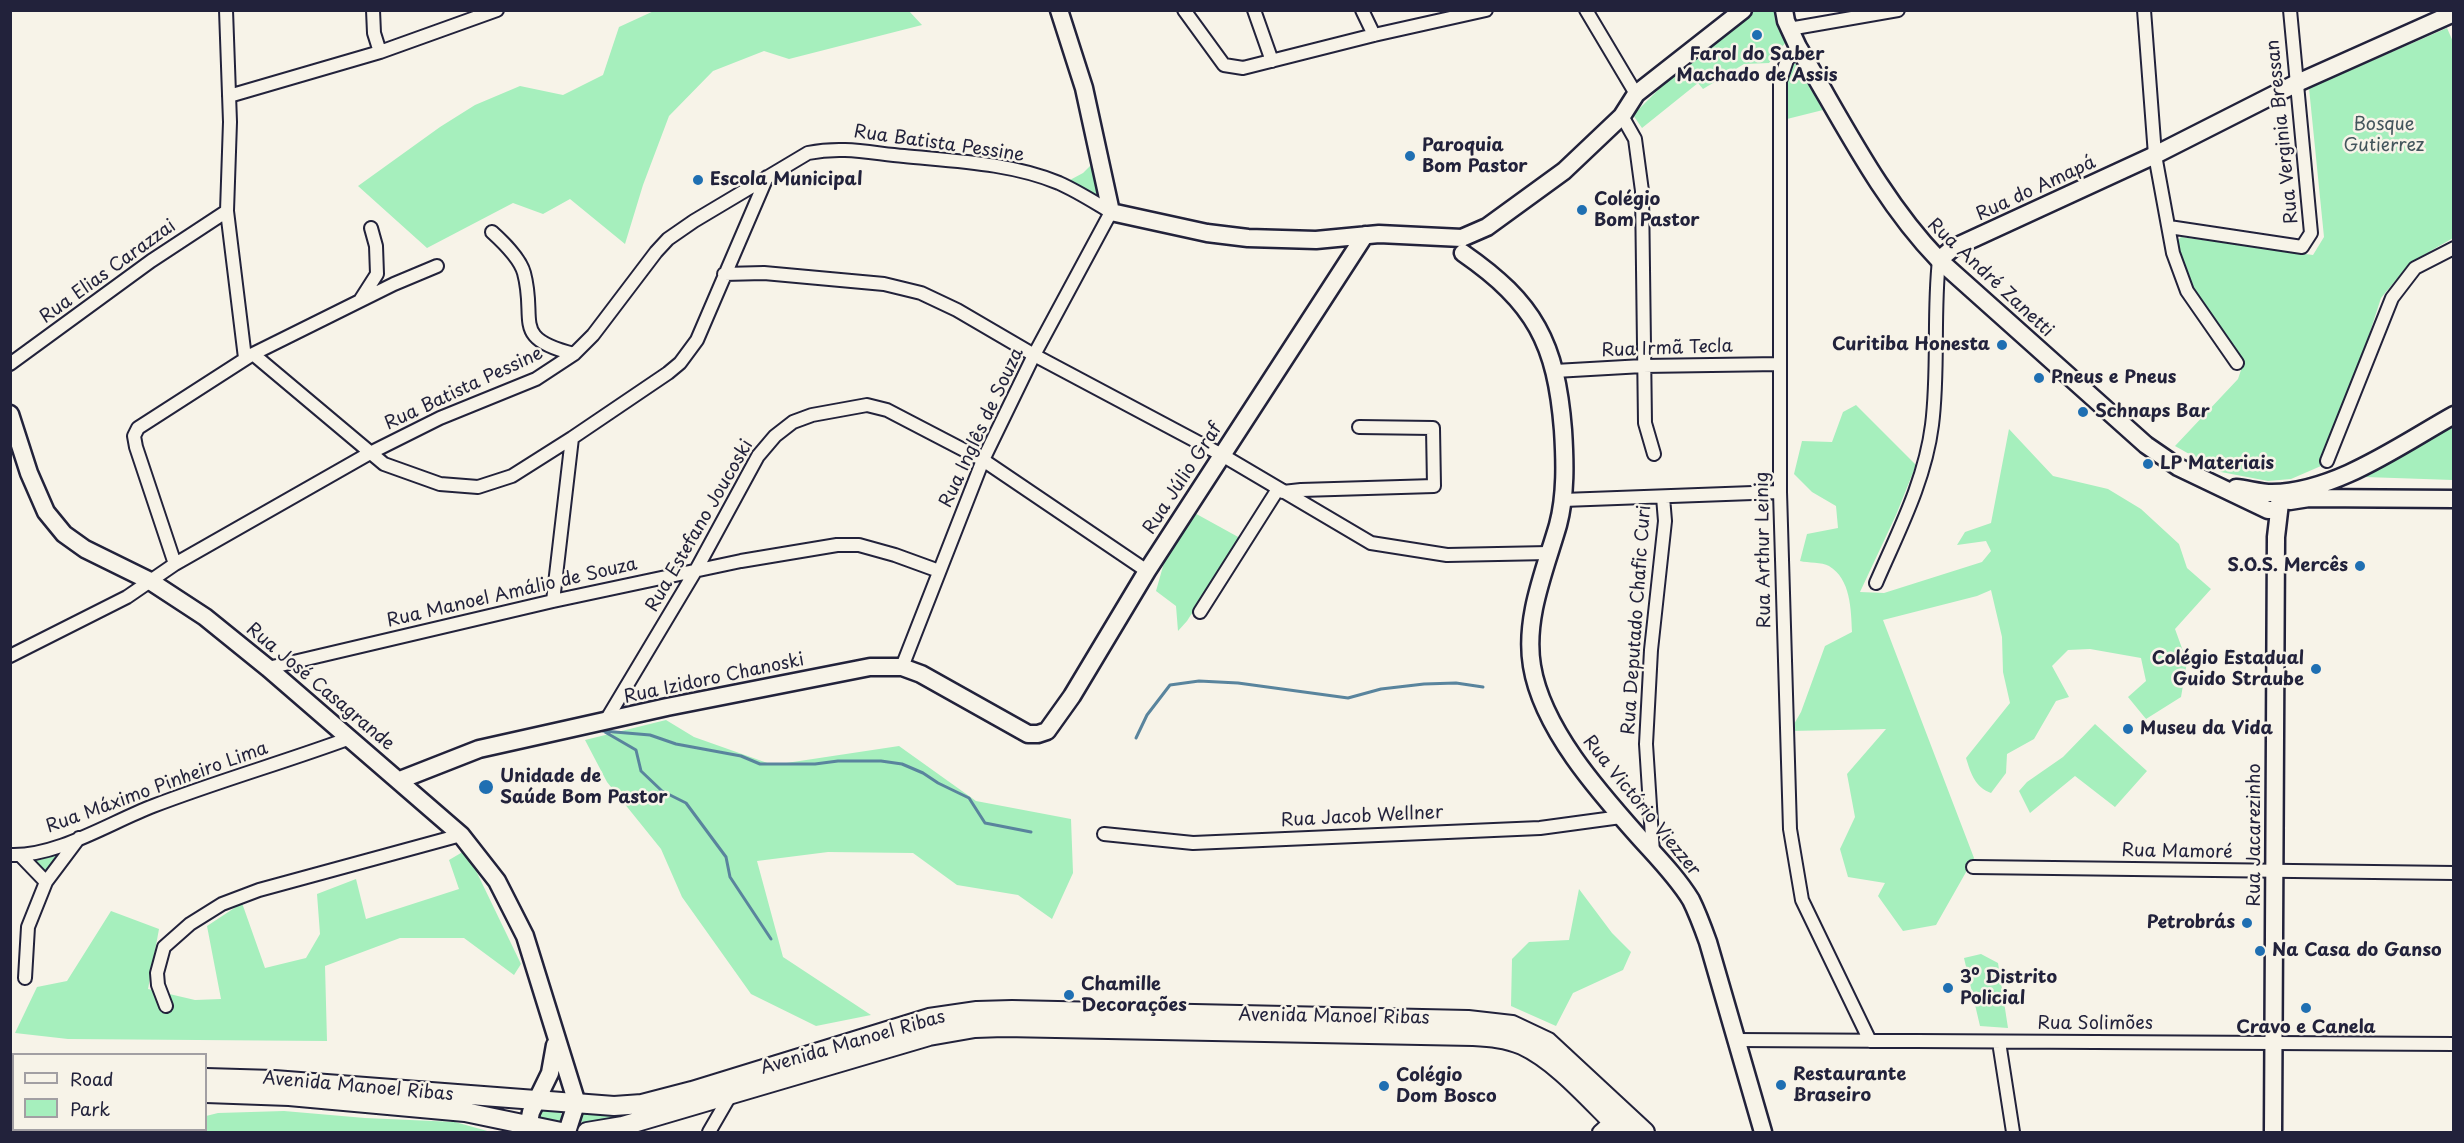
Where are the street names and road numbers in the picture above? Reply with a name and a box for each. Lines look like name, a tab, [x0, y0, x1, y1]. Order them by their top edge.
street label: Rua Verginia Bressan	[2263, 39, 2303, 225]
street label: Rua Batista Pessine	[852, 121, 1026, 167]
street label: Rua do Amapá	[1973, 152, 2099, 226]
street label: Rua André Zanetti	[1923, 214, 2057, 342]
street label: Rua Elias Carazzai	[36, 215, 180, 329]
street label: Rua Irmã Tecla	[1601, 336, 1733, 362]
street label: Rua Batista Pessine	[381, 343, 547, 435]
street label: Rua Inglês de Souza	[936, 345, 1028, 511]
street label: Rua Júlio Graf	[1139, 419, 1227, 539]
street label: Rua Estefano Joucoski	[642, 436, 758, 616]
street label: Rua Arthur Leinig	[1752, 471, 1776, 629]
street label: Rua Deputado Chafic Curi	[1618, 504, 1656, 736]
street label: Rua Manoel Amálio de Souza	[385, 554, 639, 632]
street label: Rua José Casagrande	[242, 619, 398, 755]
street label: Rua Izidoro Chanoski	[622, 649, 806, 709]
street label: Rua Victório Viezzer	[1578, 731, 1704, 881]
street label: Rua Máximo Pinheiro Lima	[43, 738, 271, 838]
street label: Rua Jacarezinho	[2244, 763, 2266, 907]
street label: Rua Jacob Wellner	[1280, 802, 1444, 832]
street label: Rua Mamoré	[2121, 840, 2233, 864]
street label: Avenida Manoel Ribas	[1238, 1005, 1430, 1029]
street label: Avenida Manoel Ribas	[758, 1006, 948, 1080]
street label: Rua Solimões	[2037, 1013, 2153, 1035]
street label: Avenida Manoel Ribas	[262, 1068, 454, 1106]

